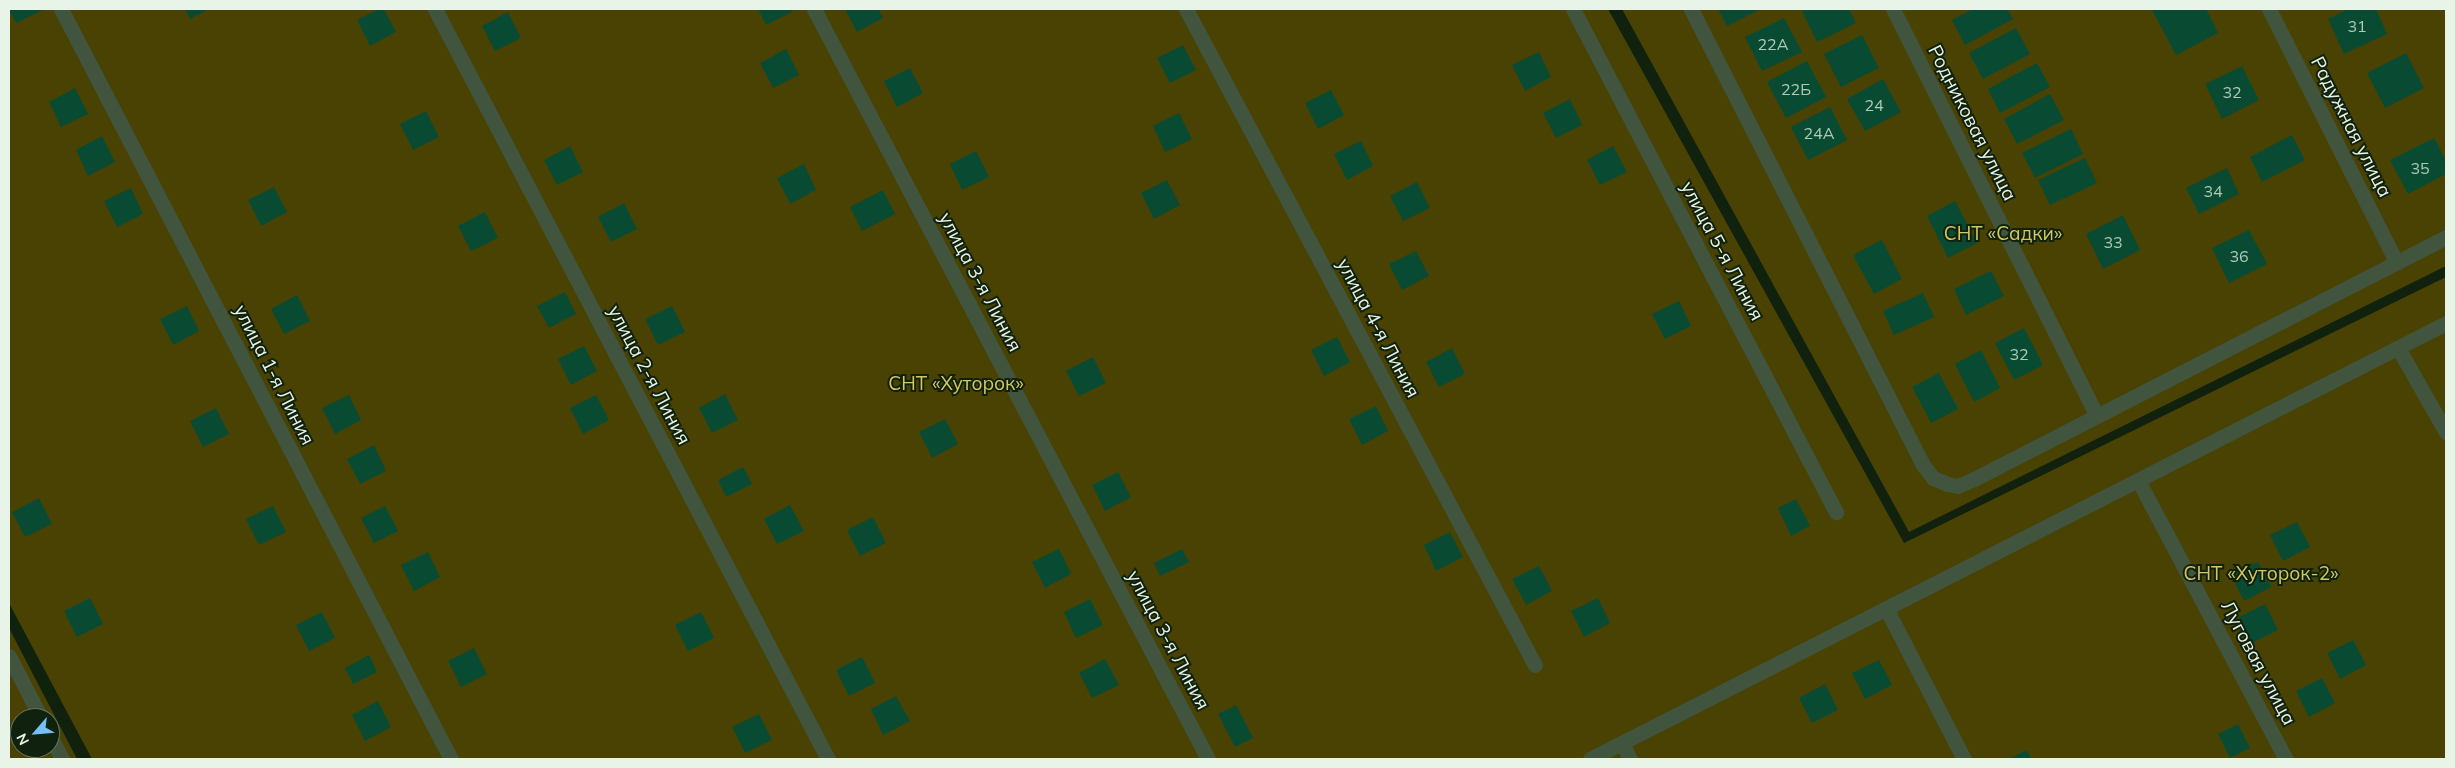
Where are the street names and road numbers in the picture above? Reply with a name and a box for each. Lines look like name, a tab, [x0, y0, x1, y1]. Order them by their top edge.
street label: Родниковая улица	[1923, 41, 2021, 205]
street label: Радужная улица	[2306, 53, 2396, 201]
street label: улица 5-я Линия	[1676, 178, 1768, 324]
street label: улица 3-я Линия	[934, 209, 1026, 355]
street label: улица 4-я Линия	[1332, 255, 1424, 401]
street label: улица 1-я Линия	[229, 301, 319, 449]
street label: улица 2-я Линия	[603, 302, 695, 448]
street label: улица 3-я Линия	[1122, 567, 1214, 713]
street label: Луговая улица	[2216, 597, 2300, 729]

